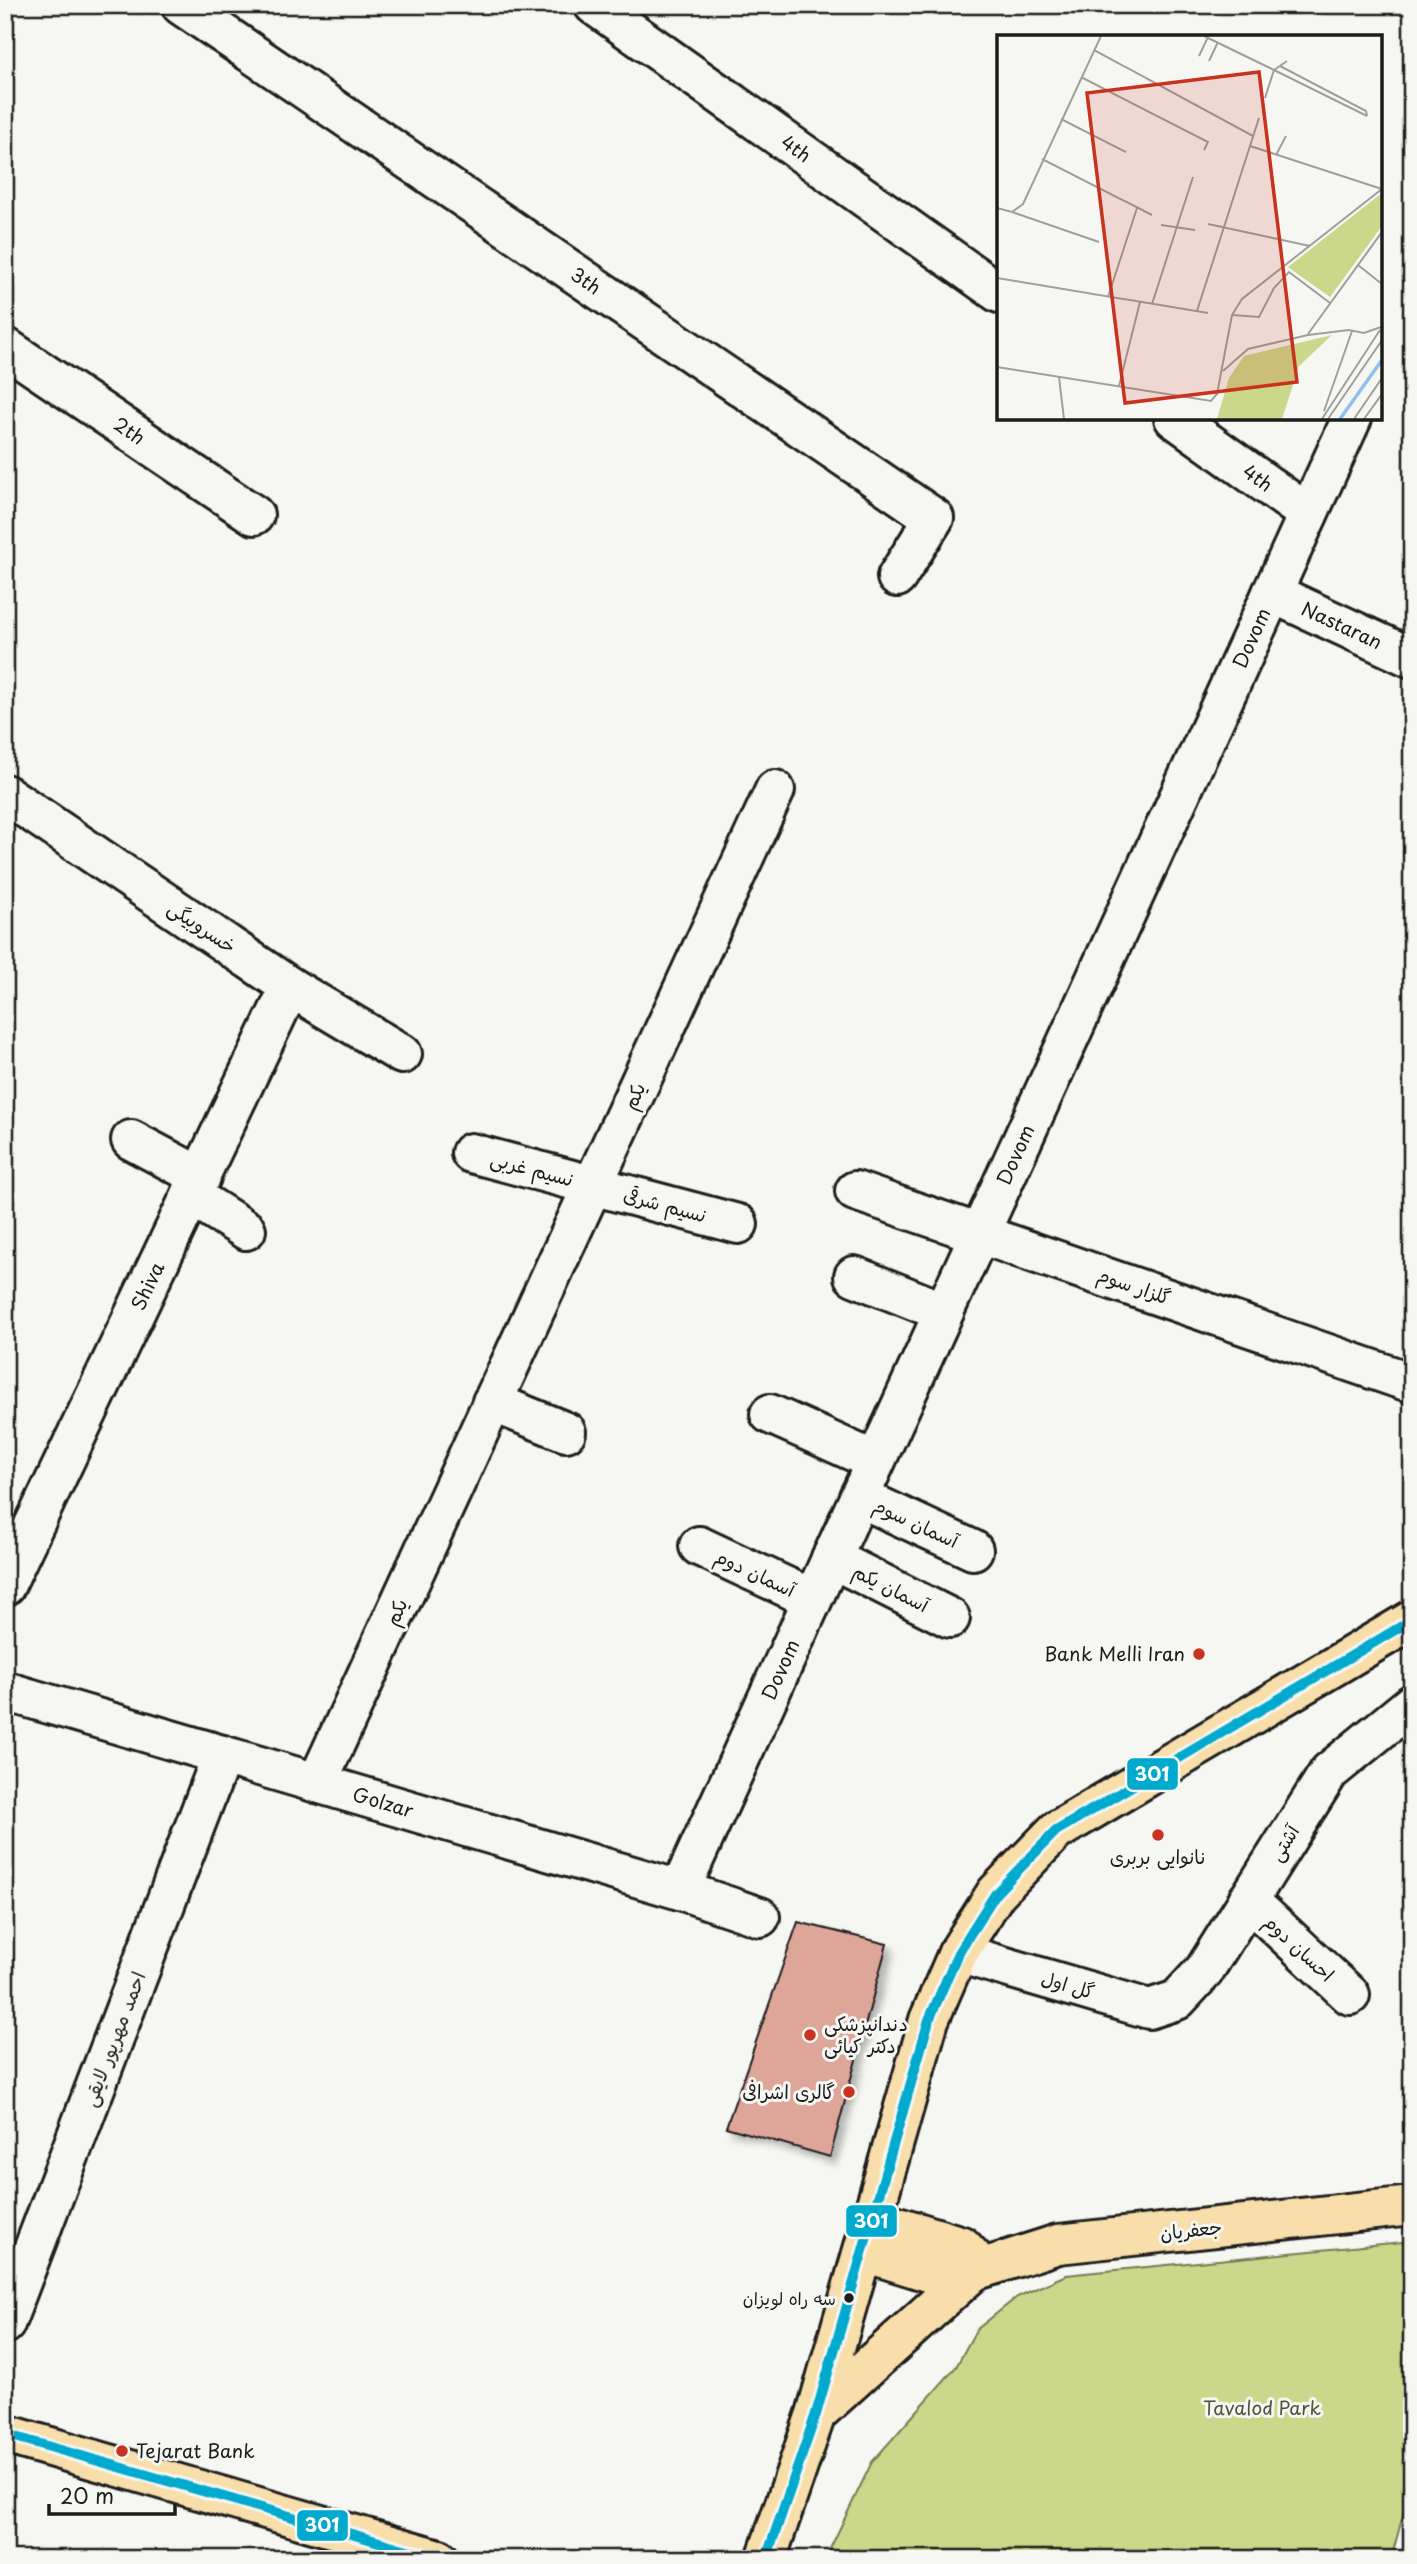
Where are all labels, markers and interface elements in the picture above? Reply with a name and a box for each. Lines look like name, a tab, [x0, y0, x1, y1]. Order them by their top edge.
inset map	[997, 35, 1382, 420]
street label: 4th	[776, 127, 818, 168]
street label: 3th	[566, 260, 607, 300]
street label: 2th	[109, 409, 151, 451]
street label: 4th	[1237, 457, 1279, 498]
street label: Nastaran	[1297, 594, 1387, 655]
street label: Dovom	[1224, 603, 1277, 673]
street label: خسروبیگی	[163, 893, 242, 959]
street label: یکم	[615, 1077, 653, 1115]
street label: Dovom	[989, 1120, 1041, 1190]
street label: نسیم غربی	[487, 1144, 577, 1194]
street label: نسیم شرقی	[620, 1180, 710, 1230]
street label: Shiva	[123, 1257, 170, 1315]
street label: گلزار سوم	[1093, 1259, 1175, 1313]
street label: آسمان سوم	[868, 1490, 965, 1556]
street label: آسمان دوم	[710, 1541, 801, 1605]
street label: آسمان یکم	[848, 1556, 935, 1621]
street label: یکم	[377, 1593, 415, 1631]
street label: Dovom	[754, 1634, 806, 1704]
place label: Bank Melli Iran	[1044, 1639, 1185, 1667]
marker: Bank Melli Iran	[1191, 1646, 1207, 1662]
line badge: 301	[1126, 1757, 1179, 1791]
text: 301	[1135, 1759, 1169, 1787]
street label: Golzar	[349, 1779, 417, 1824]
street label: آشتی	[1261, 1818, 1306, 1866]
marker: نانوایی بربری	[1150, 1827, 1166, 1843]
place label: نانوایی بربری	[1110, 1842, 1206, 1870]
street label: احسان دوم	[1257, 1907, 1341, 1989]
street label: گل اول	[1038, 1963, 1098, 2005]
street label: احمد مهرپور لایقی	[74, 1967, 152, 2110]
place label: دندانپزشکی دکتر کیائی	[824, 2009, 908, 2059]
marker: دندانپزشکی دکتر کیائی	[802, 2027, 818, 2043]
place label: گالری اشرافی	[742, 2077, 835, 2105]
marker: گالری اشرافی	[841, 2084, 857, 2100]
line badge: 301	[845, 2204, 898, 2238]
text: 301	[854, 2206, 888, 2234]
street label: جعفریان	[1158, 2212, 1223, 2246]
place label: سه راه لویزان	[743, 2285, 836, 2311]
marker: سه راه لویزان	[842, 2291, 856, 2305]
park label: Tavalod Park	[1203, 2393, 1321, 2421]
place label: Tejarat Bank	[136, 2436, 255, 2464]
marker: Tejarat Bank	[114, 2443, 130, 2459]
scale bar	[49, 2473, 175, 2517]
text: 20 m	[60, 2479, 114, 2511]
line badge: 301	[296, 2509, 349, 2542]
text: 301	[305, 2510, 339, 2538]

